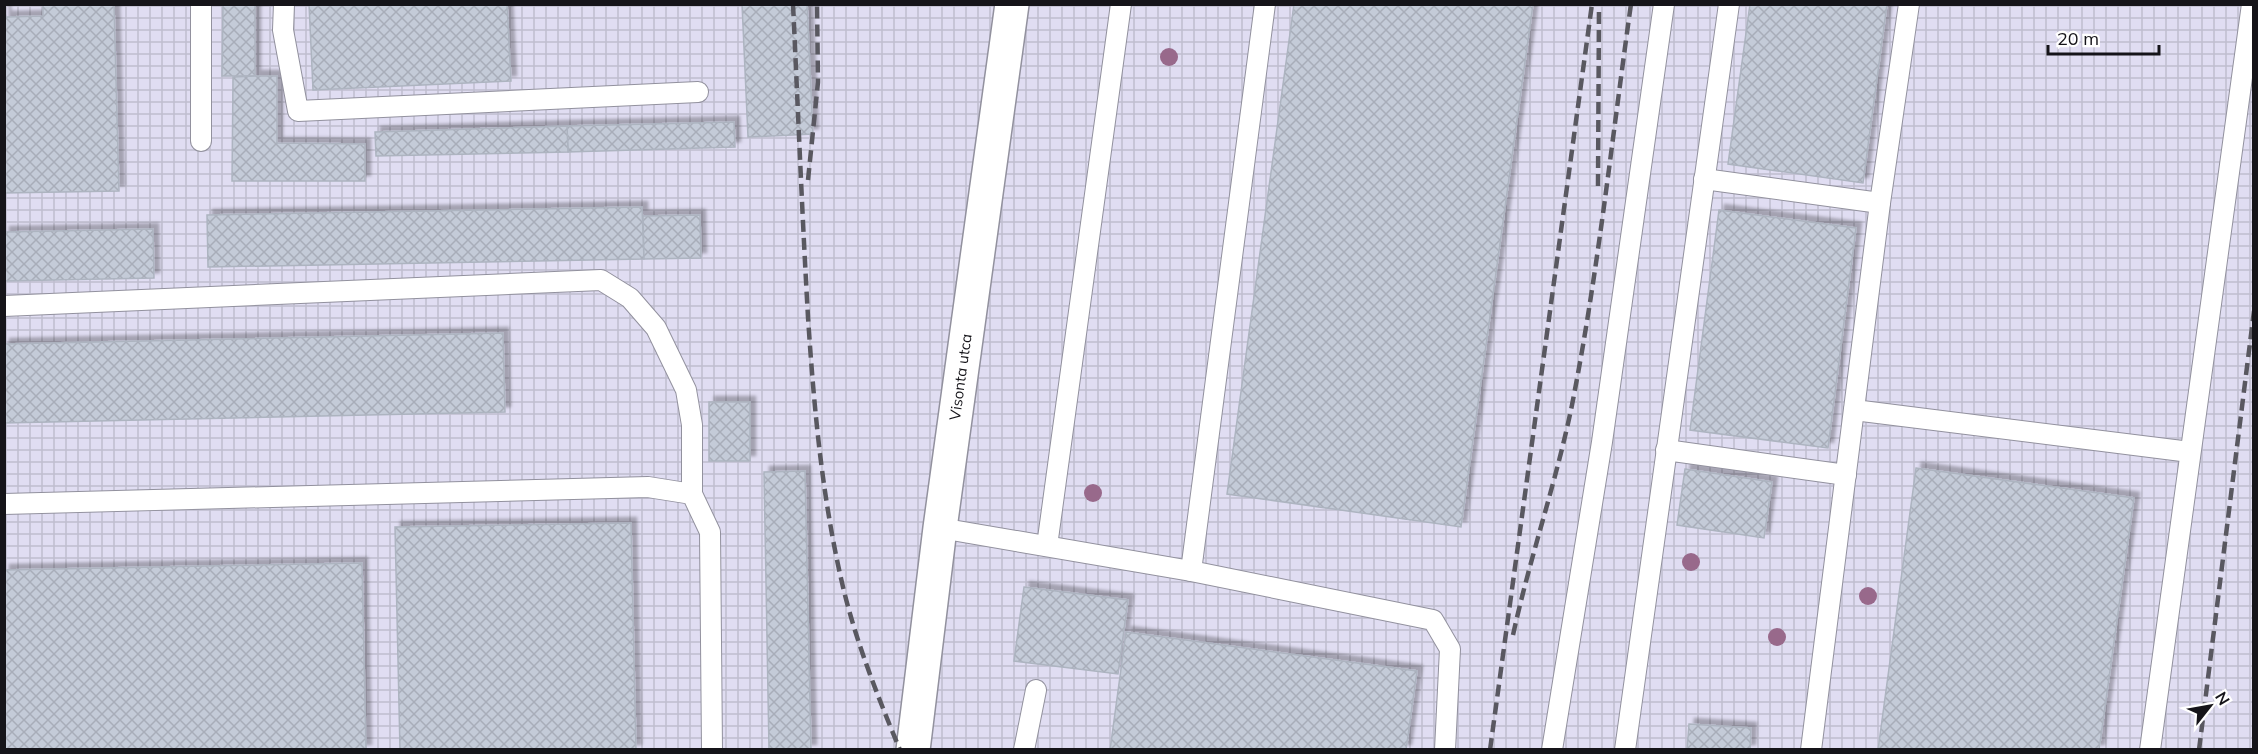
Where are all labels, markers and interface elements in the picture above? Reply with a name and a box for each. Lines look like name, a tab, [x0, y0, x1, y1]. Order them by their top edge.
scale bar	[2048, 18, 2159, 56]
text: 20 m	[2057, 27, 2099, 50]
street label: Visonta utca	[945, 332, 976, 422]
north arrow	[2180, 676, 2240, 736]
text: N	[2211, 688, 2235, 709]

